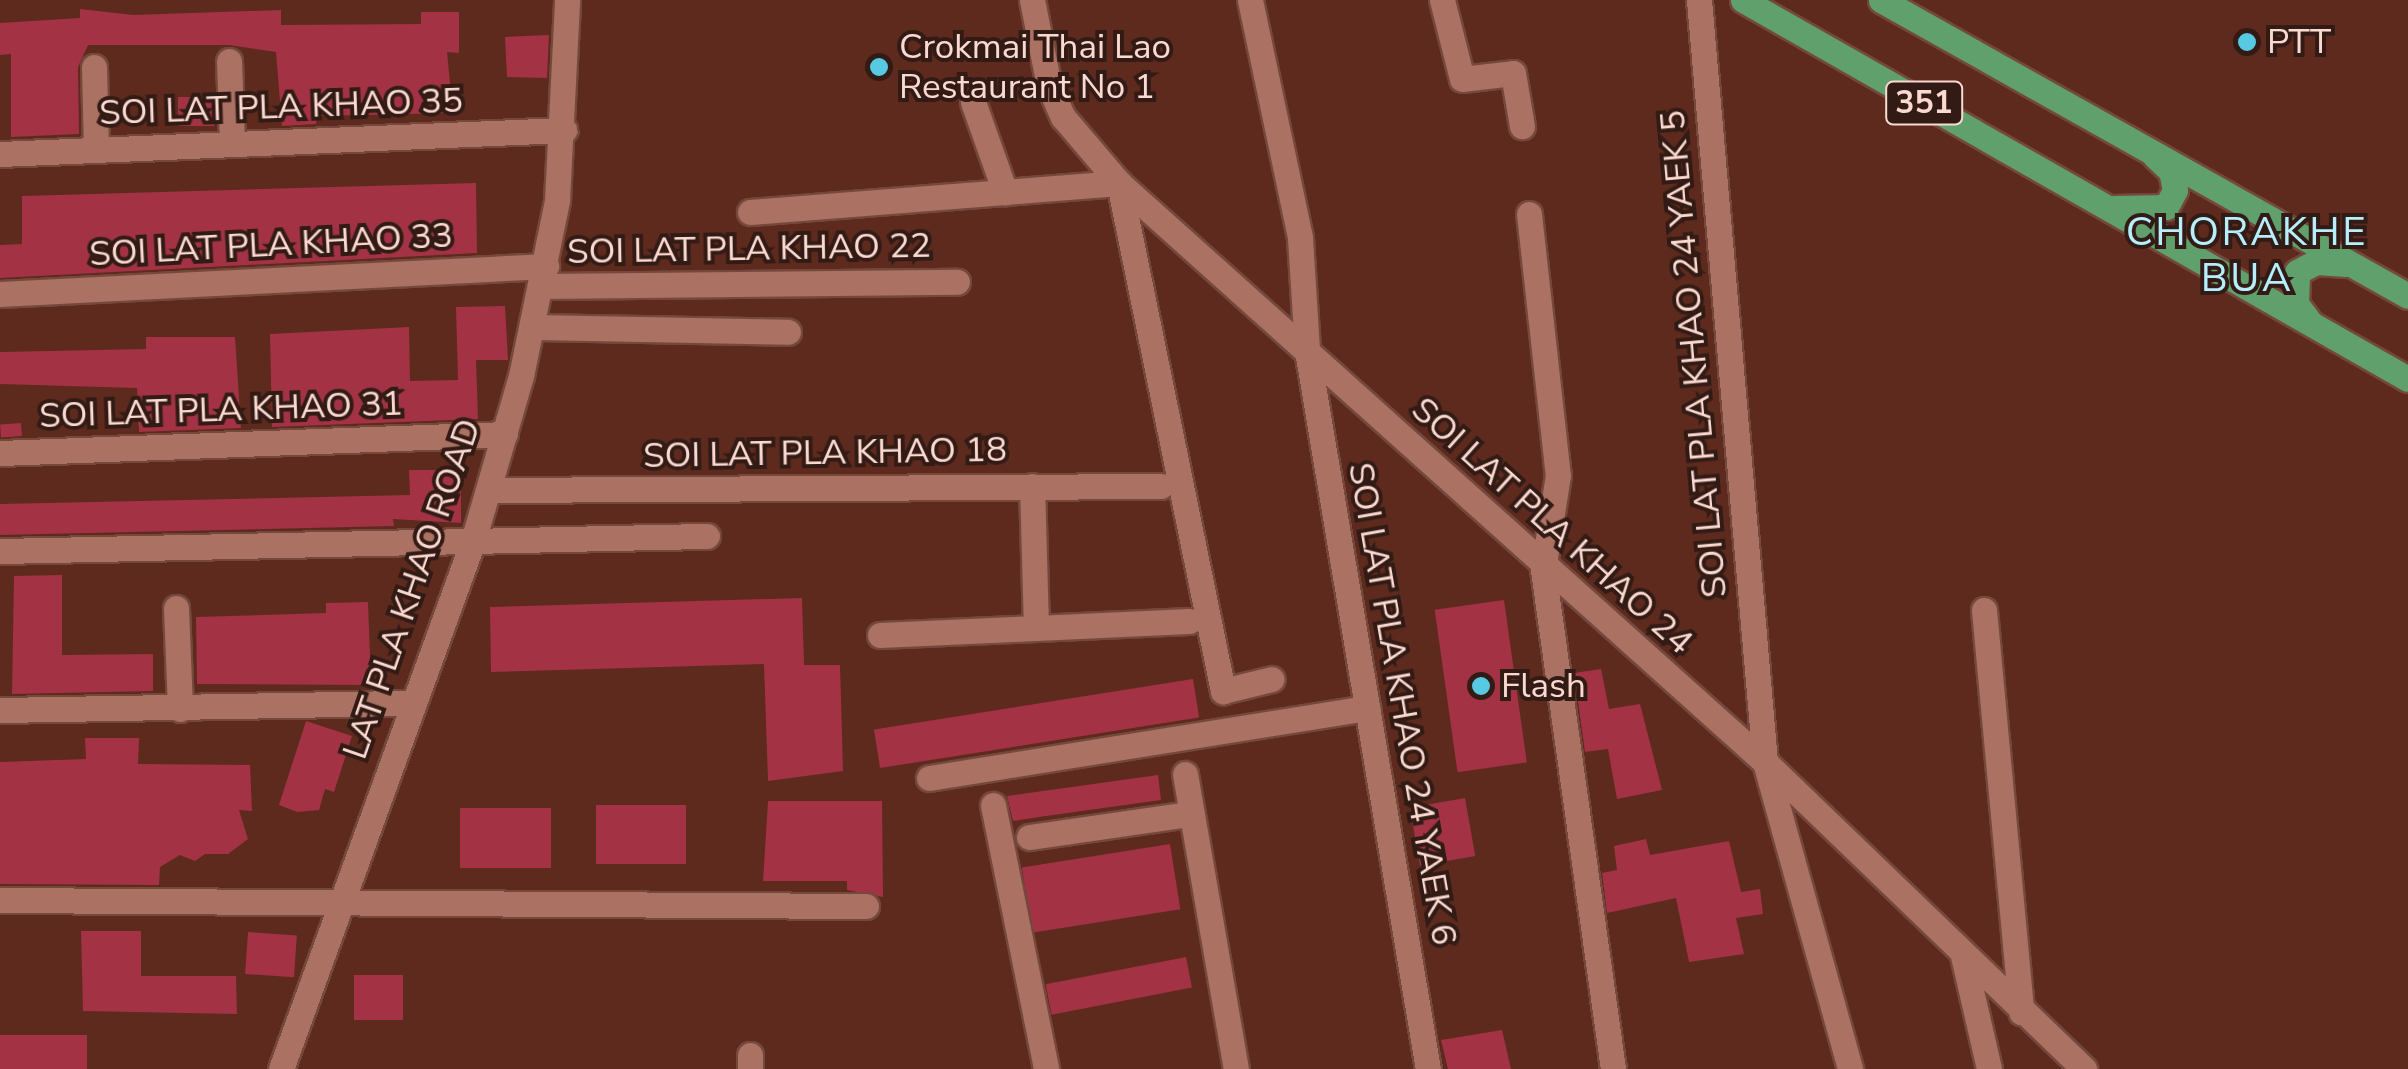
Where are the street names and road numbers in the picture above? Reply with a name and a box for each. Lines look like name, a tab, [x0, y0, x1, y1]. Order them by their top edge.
road number: 351	[1884, 76, 1964, 130]
street label: SOI LAT PLA KHAO 35	[98, 80, 464, 134]
street label: SOI LAT PLA KHAO 24 YAEK 5	[1652, 108, 1736, 600]
street label: SOI LAT PLA KHAO 33	[88, 215, 454, 275]
street label: SOI LAT PLA KHAO 22	[567, 225, 931, 273]
street label: SOI LAT PLA KHAO 31	[38, 383, 404, 437]
street label: SOI LAT PLA KHAO 24	[1403, 389, 1701, 663]
street label: LAT PLA KHAO ROAD	[334, 414, 490, 764]
street label: SOI LAT PLA KHAO 18	[643, 429, 1007, 477]
street label: SOI LAT PLA KHAO 24 YAEK 6	[1339, 459, 1465, 949]

